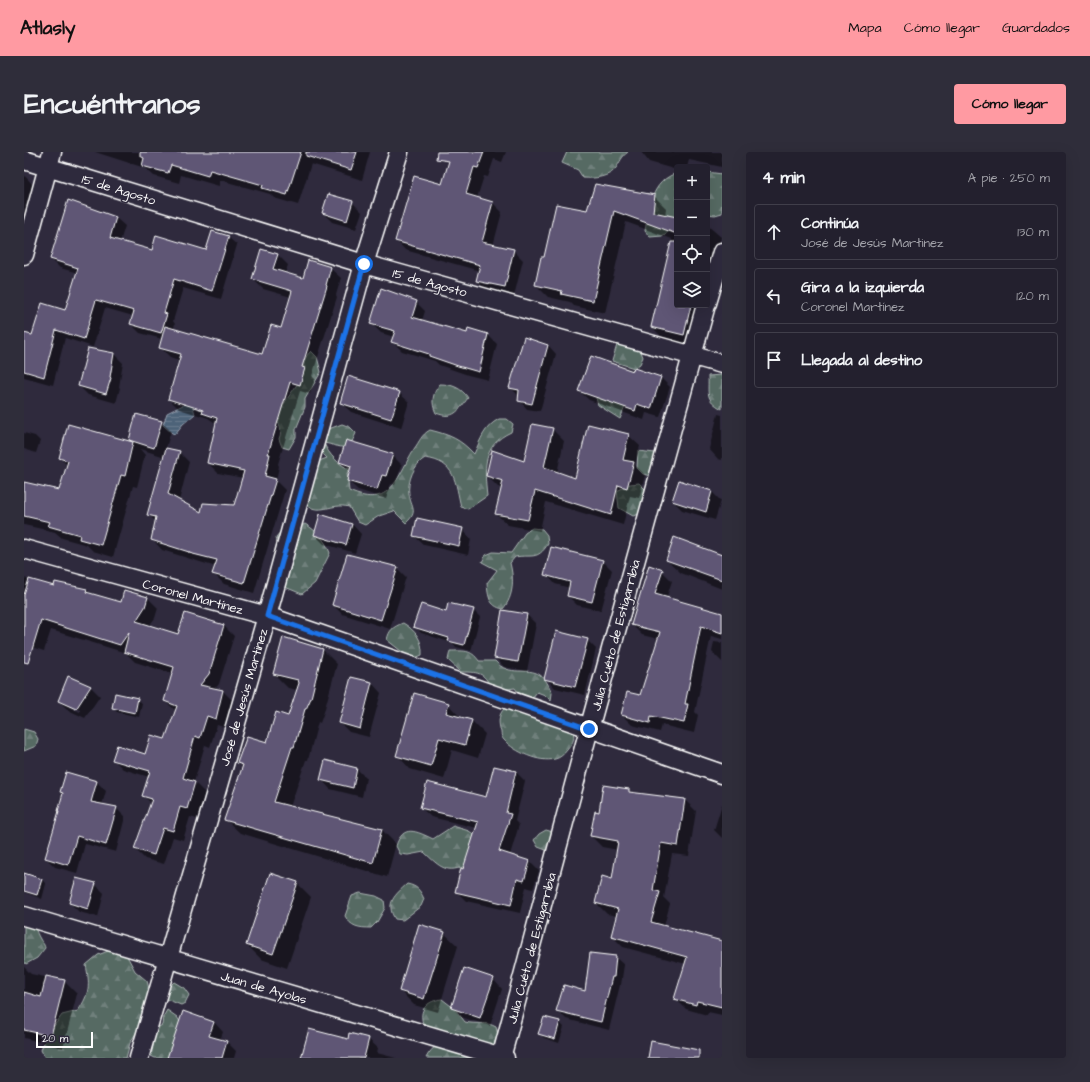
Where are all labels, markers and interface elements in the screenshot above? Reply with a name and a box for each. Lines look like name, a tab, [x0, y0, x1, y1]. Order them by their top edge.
text: Atlasly	[20, 15, 75, 42]
text: Mapa	[848, 18, 882, 38]
text: Cómo llegar	[904, 18, 980, 38]
text: Guardados	[1002, 18, 1070, 38]
button: Cómo llegar	[954, 84, 1066, 124]
text: Encuéntranos	[24, 85, 200, 124]
map controls	[674, 164, 710, 308]
button: +	[674, 164, 710, 200]
text: 4 min	[762, 166, 805, 190]
text: A pie · 250 m	[968, 169, 1050, 187]
street label: 15 de Agosto	[79, 170, 159, 211]
button: −	[674, 200, 710, 236]
text: Continúa	[801, 213, 859, 234]
icon: ahead	[763, 221, 785, 243]
text: 130 m	[1017, 223, 1049, 241]
text: José de Jesús Martinez	[801, 234, 943, 252]
button: locate	[674, 236, 710, 272]
route start	[355, 255, 373, 273]
street label: 15 de Agosto	[390, 264, 470, 303]
button: layers	[674, 272, 710, 308]
text: Gira a la izquierda	[801, 277, 924, 298]
icon: left	[763, 285, 785, 307]
text: 120 m	[1016, 287, 1049, 305]
text: Coronel Martínez	[801, 298, 905, 316]
icon: arrive	[763, 349, 785, 371]
text: Llegada al destino	[801, 350, 922, 371]
street label: Julia Cuéto de Estigarribia	[587, 557, 646, 713]
street label: Coronel Martínez	[140, 575, 246, 619]
street label: José de Jesús Martinez	[216, 626, 272, 768]
route end	[580, 720, 598, 738]
street label: Julia Cuéto de Estigarribia	[503, 870, 562, 1026]
street label: Juan de Ayolas	[218, 967, 309, 1010]
scale bar	[36, 1030, 93, 1049]
text: 20 m	[42, 1031, 68, 1046]

